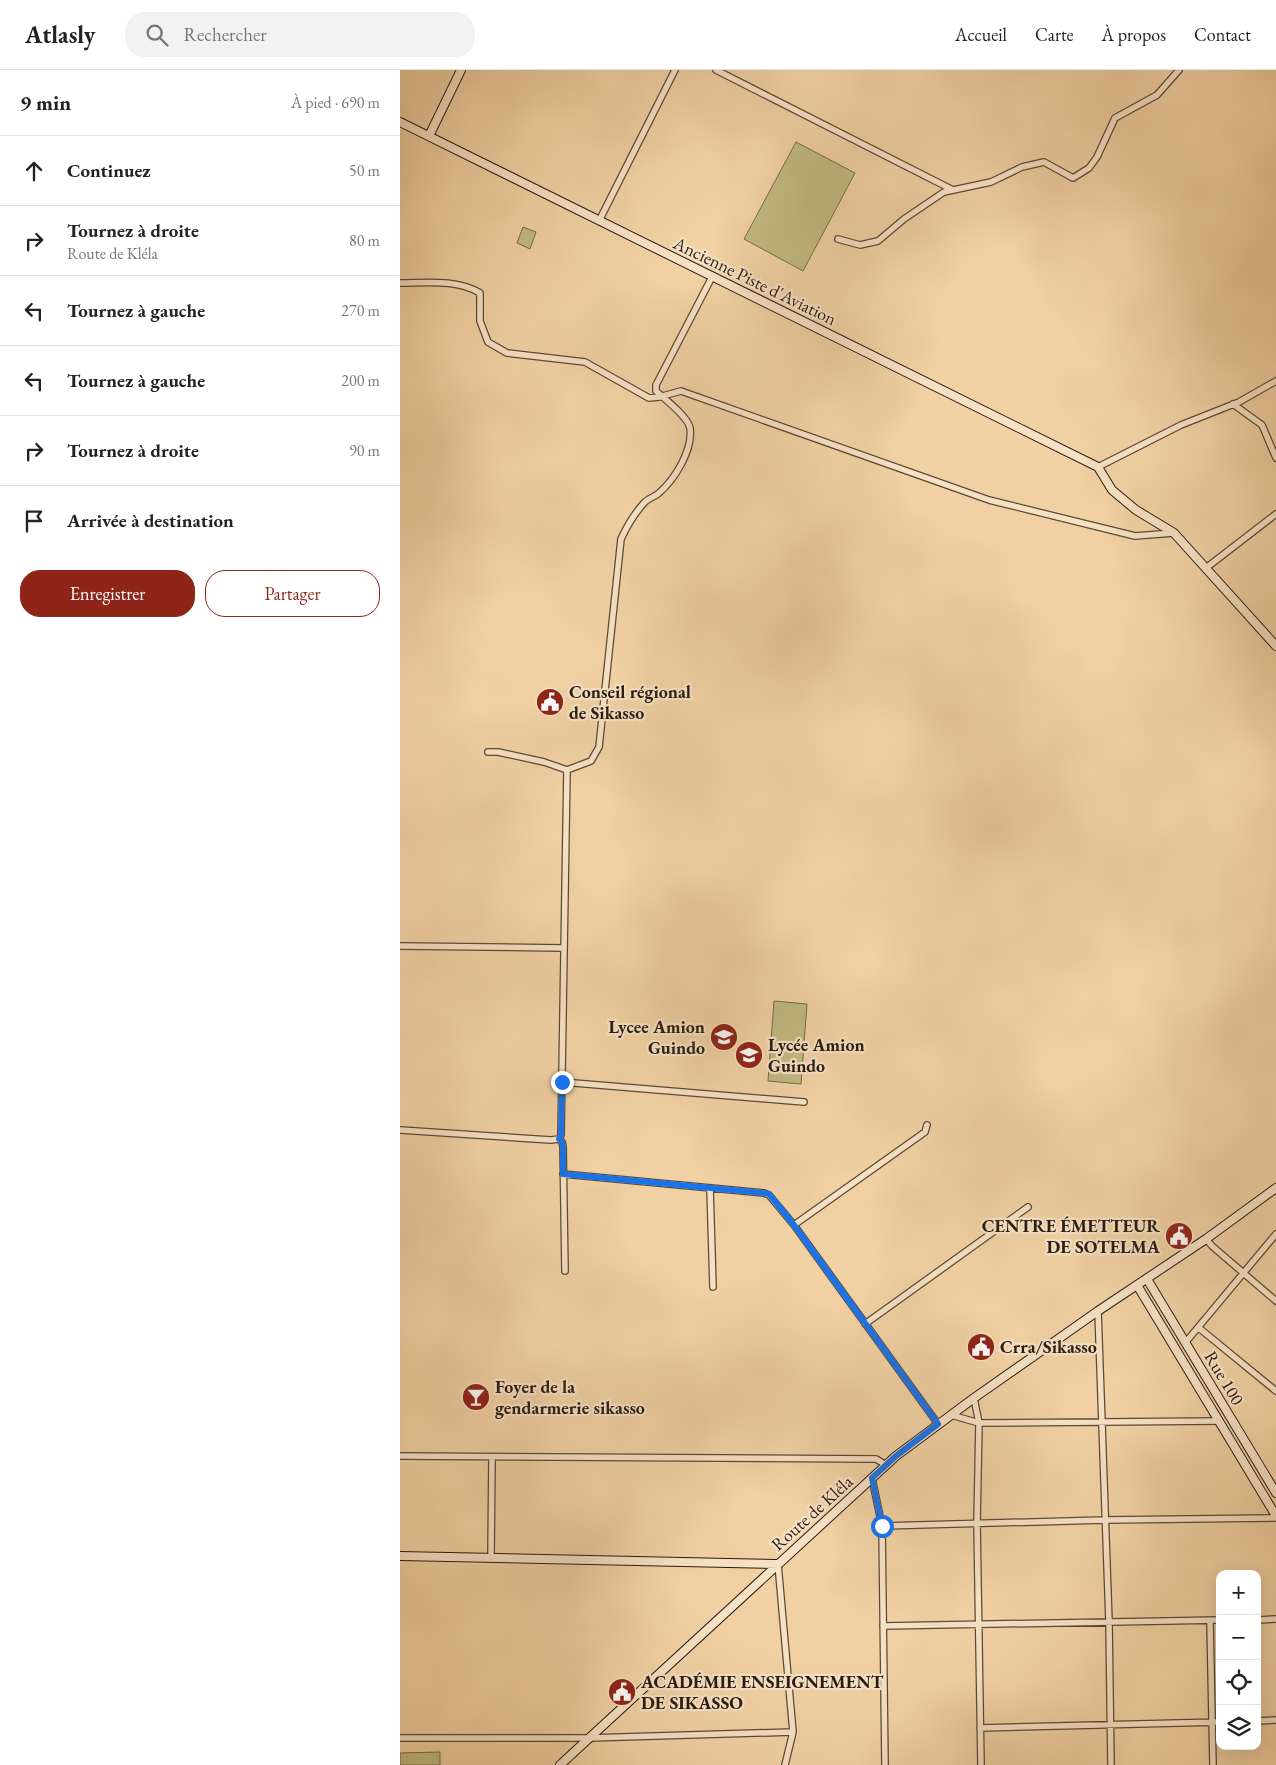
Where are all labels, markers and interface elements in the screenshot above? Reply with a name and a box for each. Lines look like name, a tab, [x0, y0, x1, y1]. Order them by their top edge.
search box	[125, 12, 475, 57]
text: Atlasly	[25, 19, 95, 50]
icon: search	[143, 21, 171, 49]
text: Rechercher	[183, 22, 267, 47]
text: Accueil	[955, 23, 1007, 46]
text: Carte	[1035, 23, 1074, 46]
text: À propos	[1102, 23, 1166, 46]
text: Contact	[1194, 23, 1251, 46]
text: 9 min	[20, 89, 71, 116]
text: À pied · 690 m	[291, 92, 380, 113]
icon: ahead	[20, 157, 48, 185]
text: Continuez	[67, 158, 151, 183]
text: 50 m	[349, 160, 380, 181]
text: Tournez à droite	[67, 218, 199, 243]
icon: right	[20, 227, 48, 255]
text: 80 m	[349, 230, 380, 251]
street label: Ancienne Piste d'Aviation	[669, 231, 841, 330]
text: Route de Kléla	[67, 243, 158, 264]
icon: left	[20, 297, 48, 325]
text: Tournez à gauche	[67, 298, 205, 323]
text: 270 m	[341, 300, 380, 321]
icon: left	[20, 367, 48, 395]
text: Tournez à gauche	[67, 368, 205, 393]
text: 200 m	[341, 370, 380, 391]
icon: right	[20, 437, 48, 465]
text: Tournez à droite	[67, 438, 199, 463]
text: 90 m	[349, 440, 380, 461]
icon: arrive	[20, 507, 48, 535]
text: Arrivée à destination	[67, 508, 234, 533]
button: Enregistrer	[20, 570, 195, 617]
button: Partager	[205, 570, 380, 617]
place label: Conseil régional de Sikasso	[569, 680, 691, 724]
public building icon: Conseil régional de Sikasso	[535, 687, 565, 717]
place label: Lycee Amion Guindo	[608, 1015, 705, 1059]
school or university icon: Lycee Amion Guindo	[709, 1022, 739, 1052]
place label: Lycée Amion Guindo	[768, 1033, 865, 1077]
school or university icon: Lycée Amion Guindo	[734, 1040, 764, 1070]
route end	[551, 1071, 574, 1094]
place label: CENTRE ÉMETTEUR DE SOTELMA	[982, 1214, 1161, 1258]
public building icon: CENTRE ÉMETTEUR DE SOTELMA	[1164, 1221, 1194, 1251]
public building icon: Crra/Sikasso	[966, 1332, 996, 1362]
place label: Crra/Sikasso	[1000, 1335, 1097, 1358]
street label: Rue 100	[1199, 1347, 1250, 1409]
place label: Foyer de la gendarmerie sikasso	[495, 1375, 645, 1419]
bar icon: Foyer de la gendarmerie sikasso	[461, 1382, 491, 1412]
street label: Route de Kléla	[766, 1469, 858, 1555]
route start	[871, 1515, 894, 1538]
map controls	[1216, 1570, 1261, 1750]
button: +	[1216, 1570, 1261, 1615]
button: −	[1216, 1615, 1261, 1660]
button: locate	[1216, 1660, 1261, 1705]
place label: ACADÉMIE ENSEIGNEMENT DE SIKASSO	[640, 1670, 884, 1714]
public building icon: ACADÉMIE ENSEIGNEMENT DE SIKASSO	[607, 1677, 637, 1707]
button: layers	[1216, 1705, 1261, 1750]

